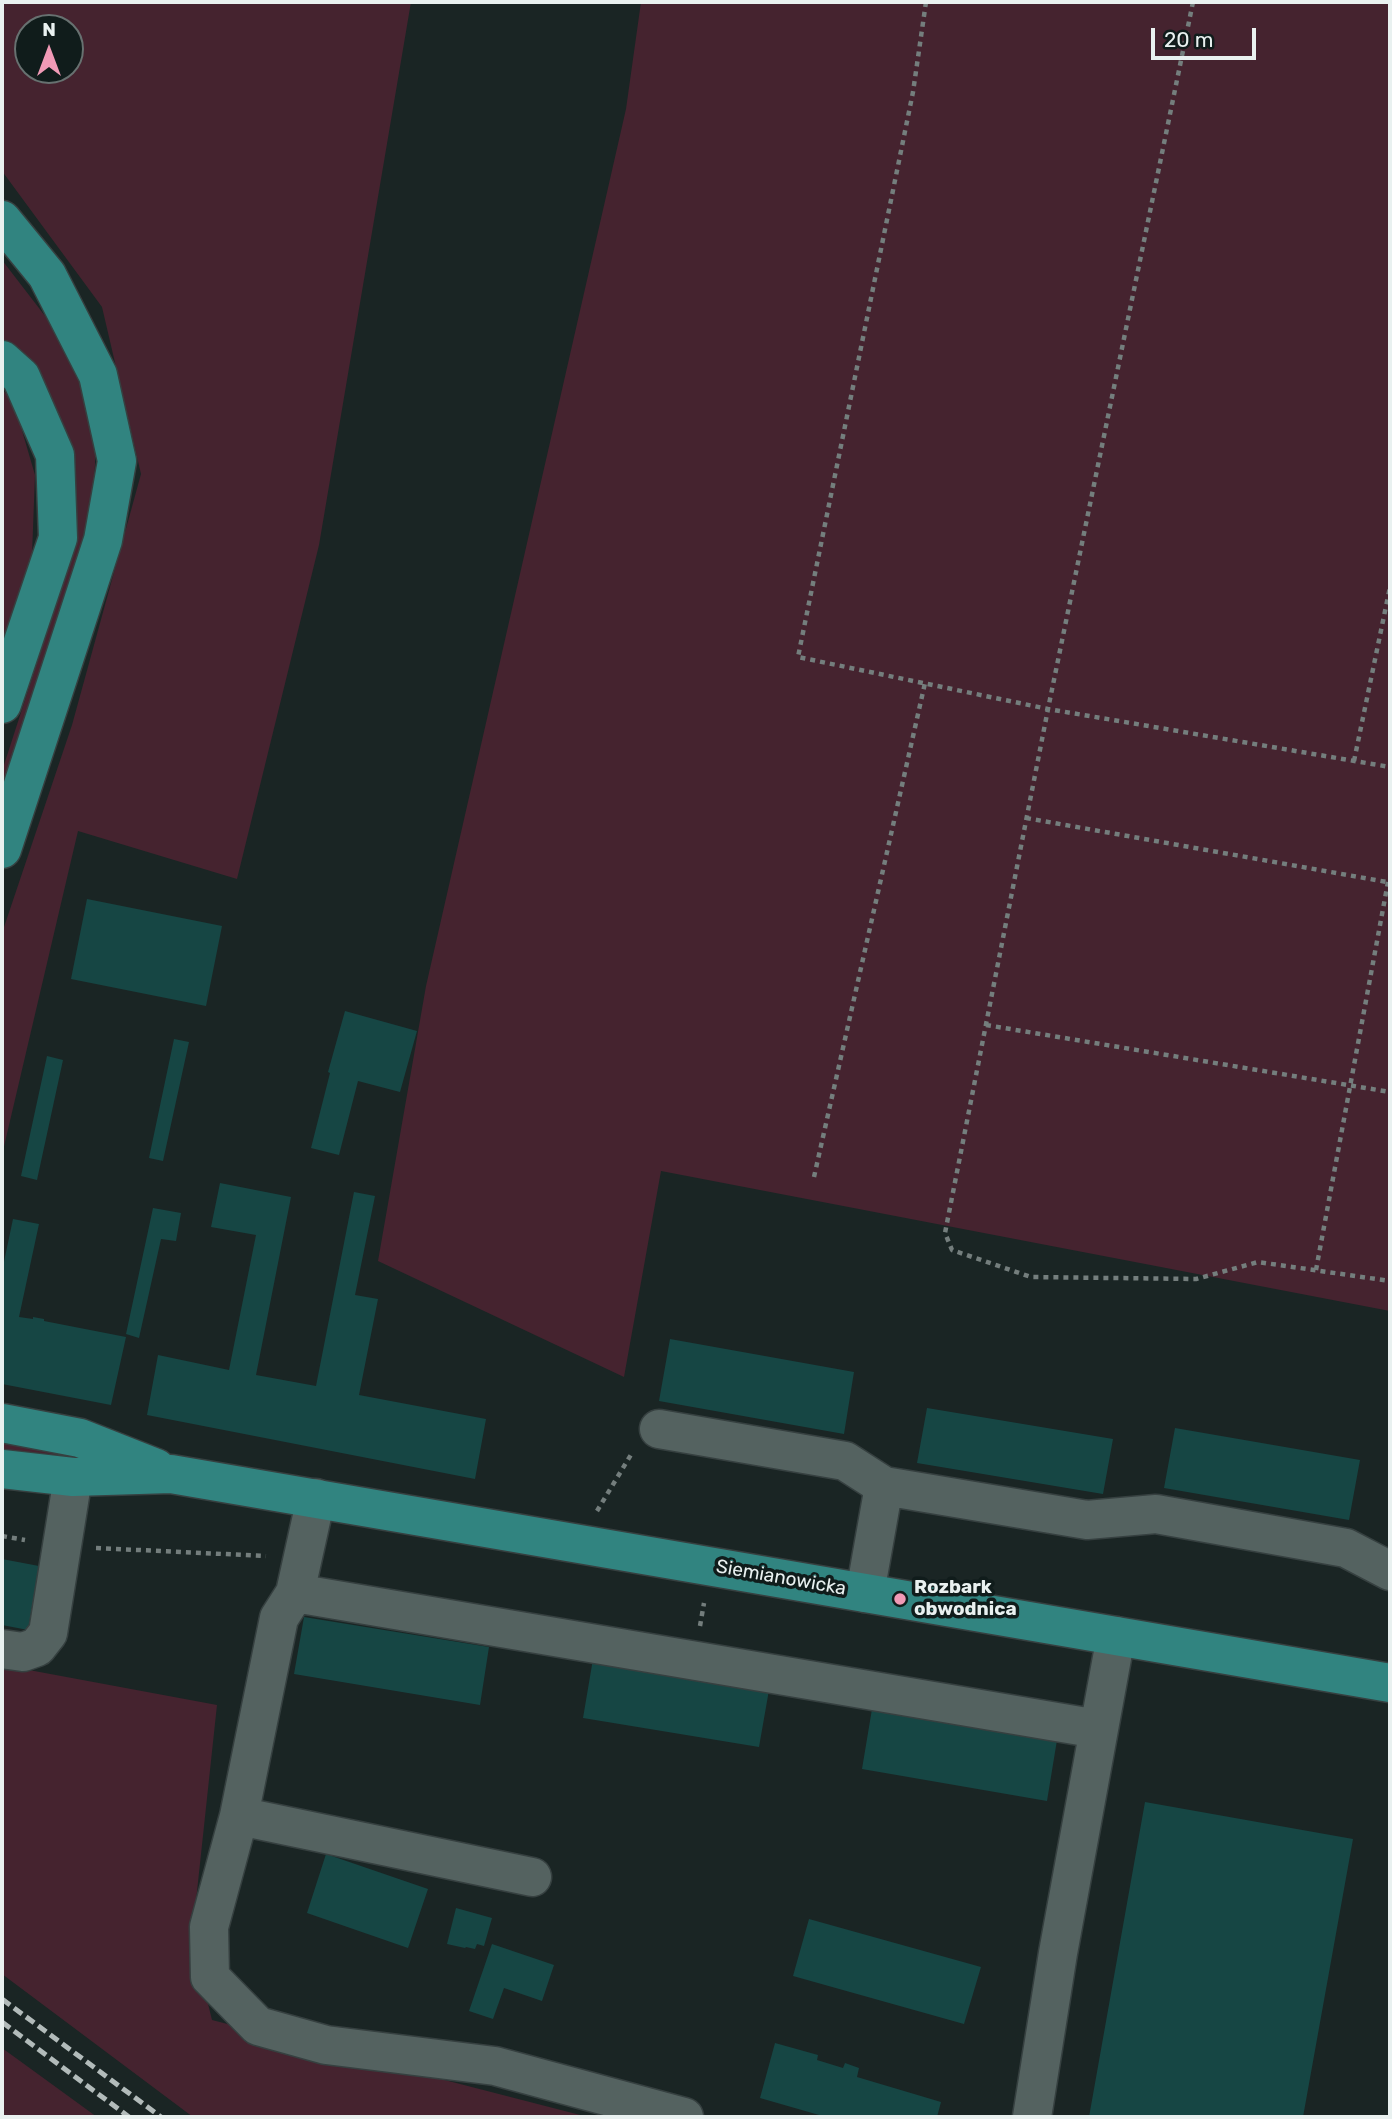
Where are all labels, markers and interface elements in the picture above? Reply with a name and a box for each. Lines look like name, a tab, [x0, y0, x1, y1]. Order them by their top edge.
north arrow	[14, 14, 84, 84]
scale bar	[1154, 14, 1259, 58]
text: N	[42, 18, 56, 41]
text: 20 m	[1164, 27, 1213, 52]
street label: Siemianowicka	[714, 1555, 848, 1601]
place label: Rozbark obwodnica	[914, 1577, 1017, 1621]
marker: Rozbark obwodnica	[892, 1591, 908, 1607]

